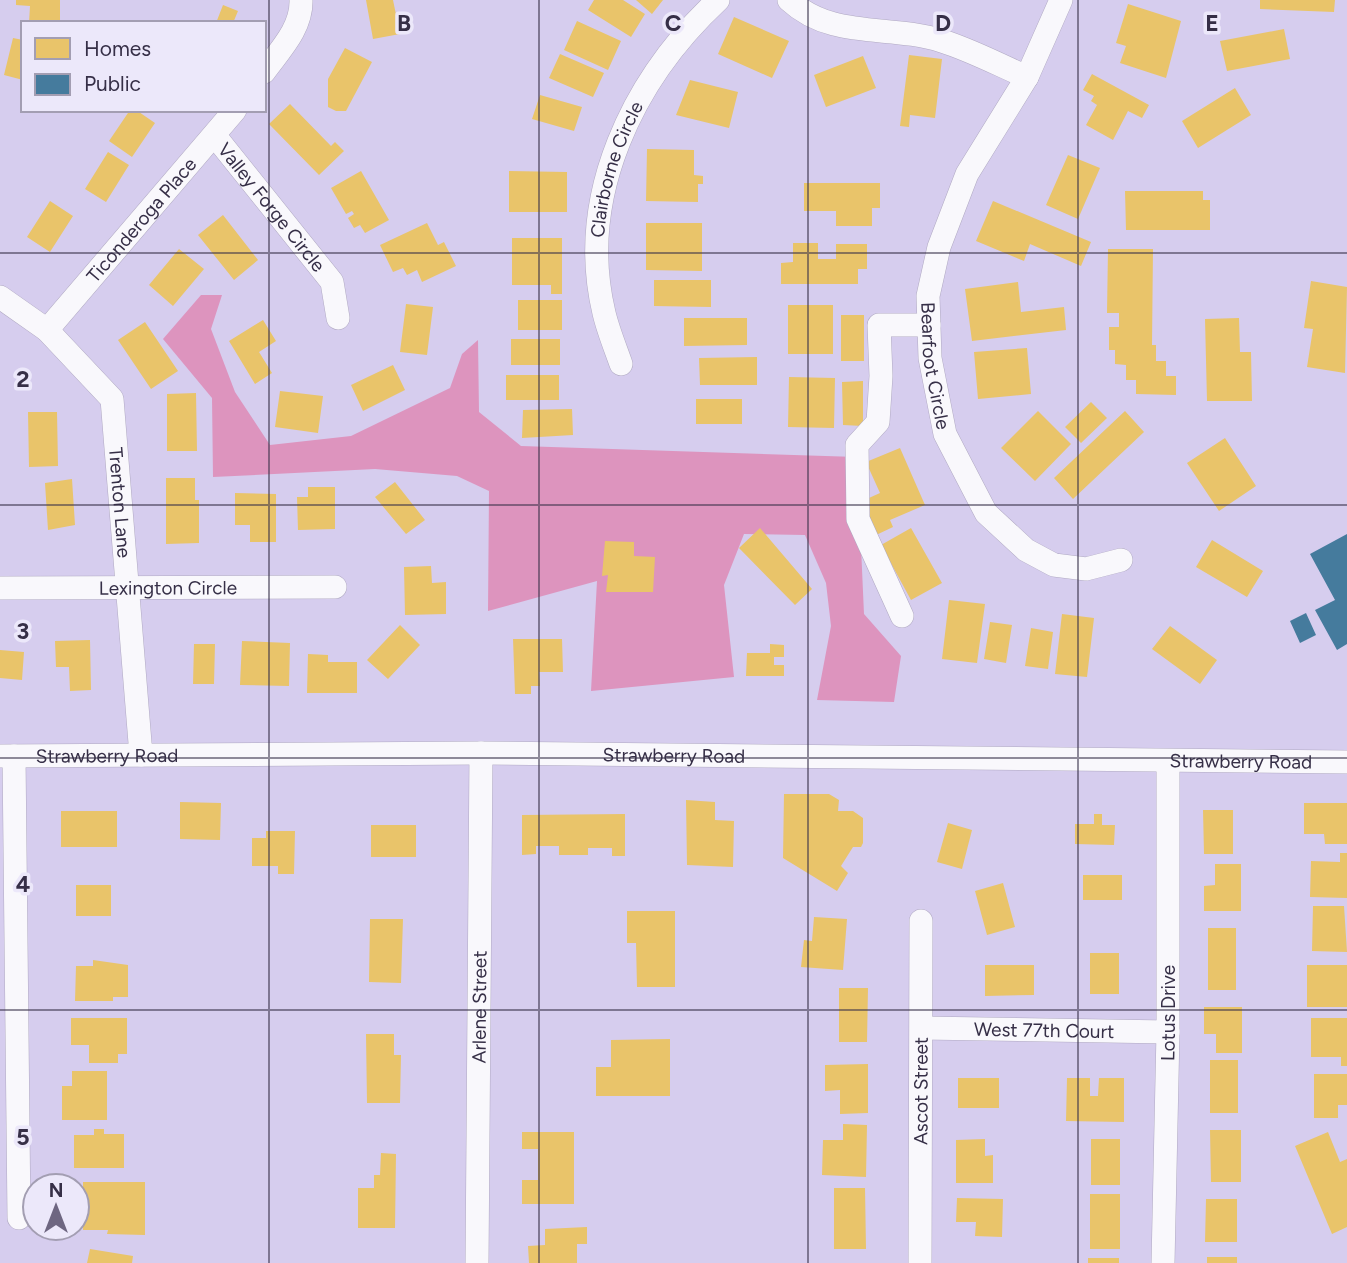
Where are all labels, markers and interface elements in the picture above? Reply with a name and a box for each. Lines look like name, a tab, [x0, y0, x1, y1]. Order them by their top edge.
text: B	[397, 9, 411, 37]
text: C	[665, 9, 682, 37]
text: D	[935, 9, 951, 37]
text: E	[1205, 9, 1219, 37]
legend	[21, 21, 266, 112]
text: Homes	[84, 36, 151, 61]
text: Public	[84, 71, 141, 96]
street label: Clairborne Circle	[586, 97, 648, 238]
street label: Valley Forge Circle	[213, 138, 330, 276]
street label: Ticonderoga Place	[82, 153, 201, 287]
street label: Bearfoot Circle	[916, 302, 955, 432]
text: 2	[16, 365, 30, 393]
street label: Trenton Lane	[104, 446, 136, 559]
street label: Lexington Circle	[99, 576, 237, 600]
text: 3	[17, 617, 29, 645]
street label: Strawberry Road	[603, 743, 745, 768]
street label: Strawberry Road	[36, 744, 178, 768]
street label: Strawberry Road	[1170, 749, 1312, 774]
text: 4	[16, 870, 30, 898]
street label: Arlene Street	[468, 951, 491, 1063]
street label: Lotus Drive	[1156, 965, 1180, 1061]
street label: West 77th Court	[974, 1018, 1114, 1043]
street label: Ascot Street	[909, 1037, 933, 1145]
text: 5	[16, 1123, 30, 1151]
north arrow	[21, 1172, 91, 1242]
text: N	[49, 1179, 63, 1202]

